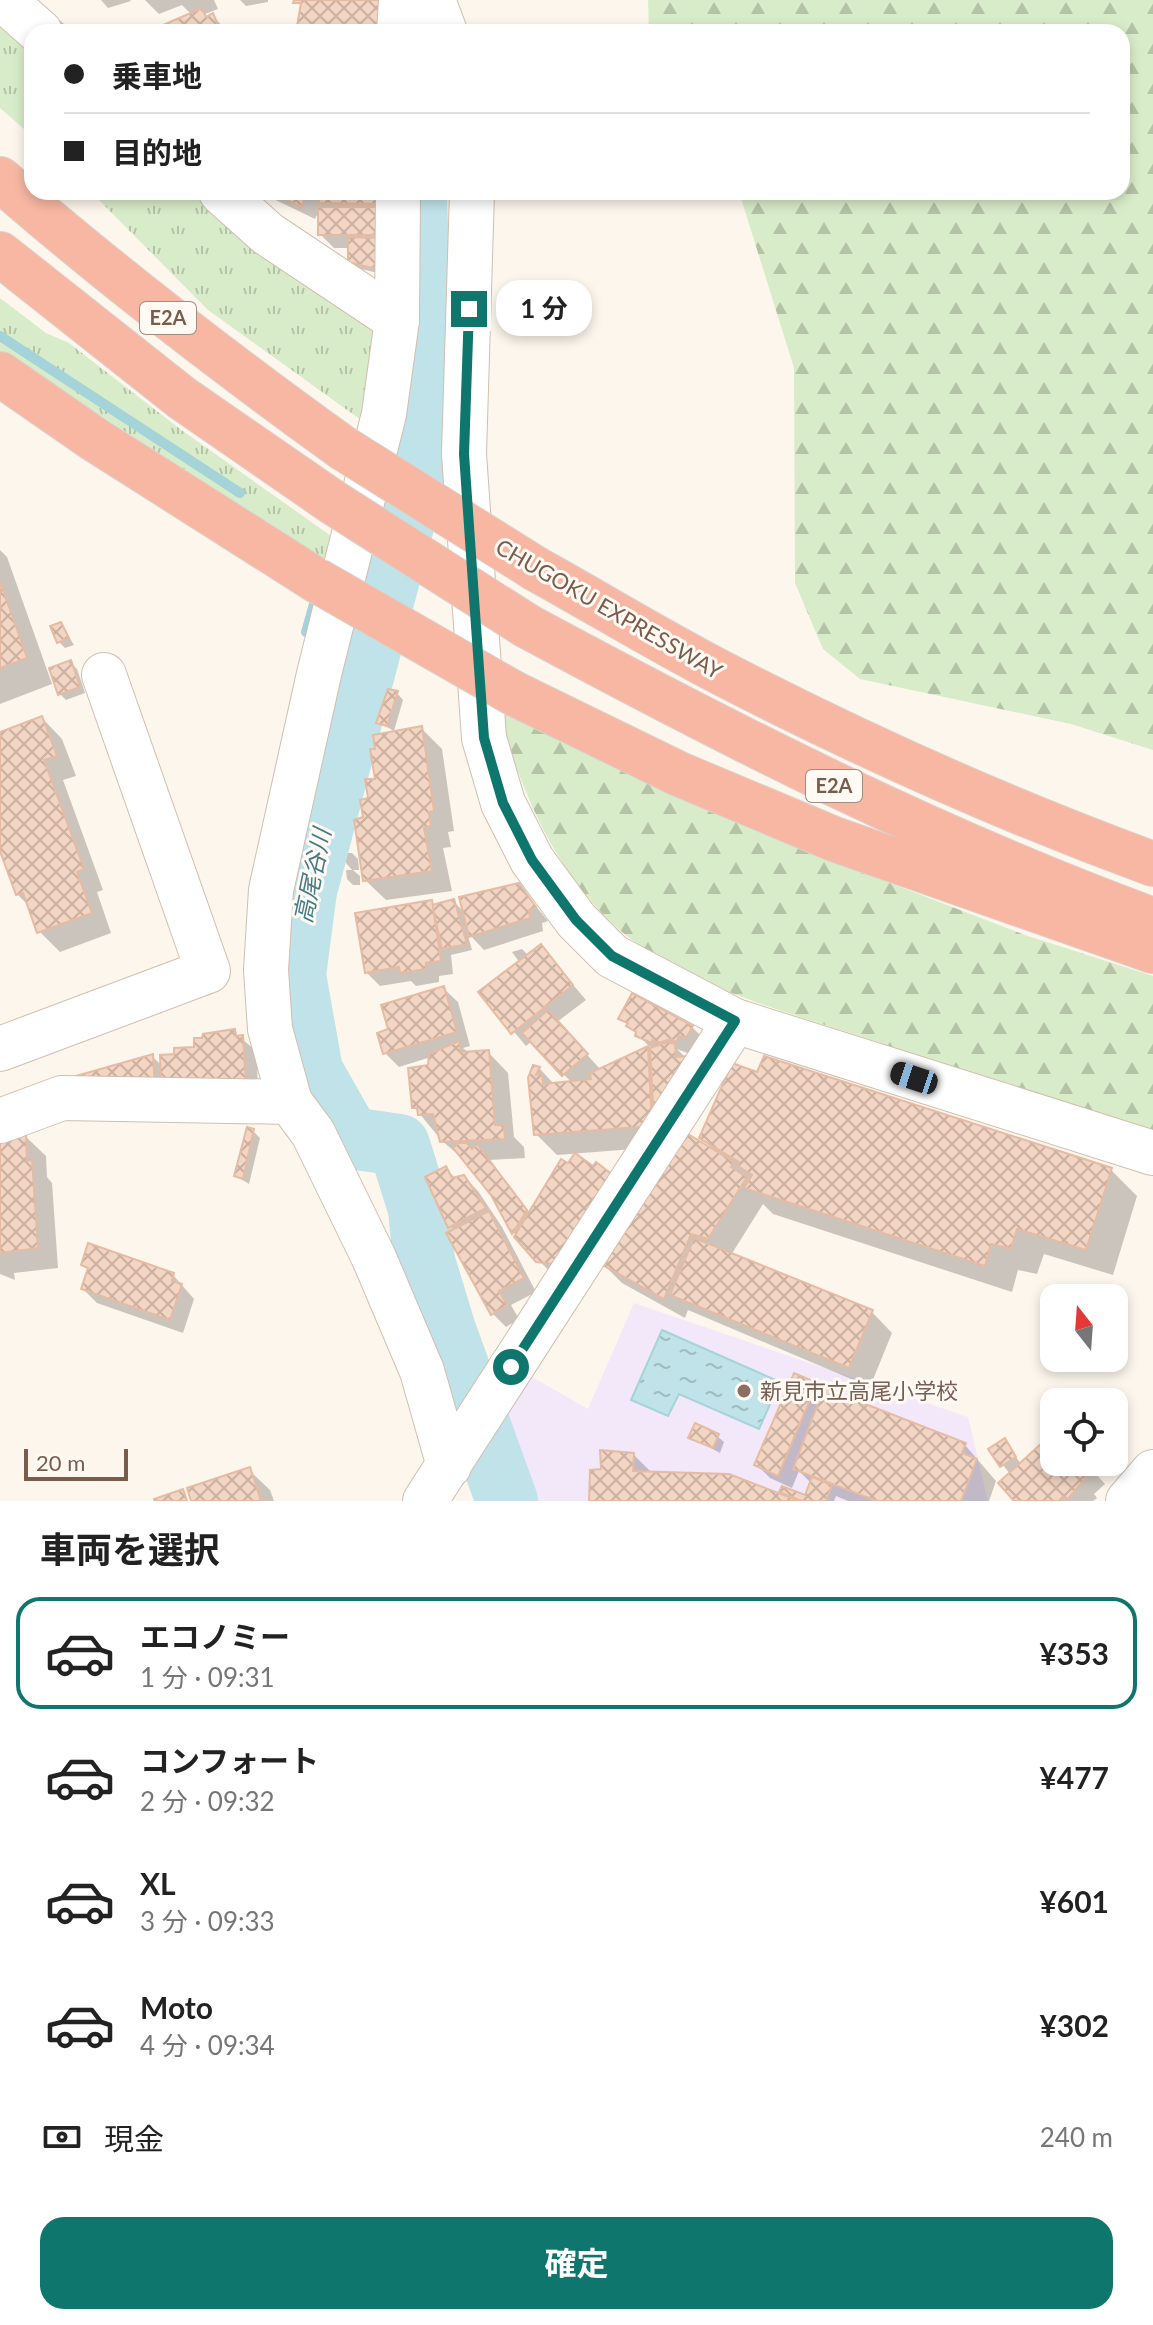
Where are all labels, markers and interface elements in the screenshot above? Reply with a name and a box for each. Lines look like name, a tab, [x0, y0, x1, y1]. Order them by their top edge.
text: 乗車地	[112, 57, 202, 93]
text: 目的地	[112, 134, 202, 170]
callout: 1 分	[497, 281, 593, 337]
route end	[451, 291, 487, 327]
text: 1 分	[520, 292, 568, 324]
road number: E2A	[140, 302, 196, 334]
street label: CHUGOKU EXPRESSWAY	[491, 533, 728, 685]
road number: E2A	[806, 770, 862, 802]
water label: 高尾谷川	[287, 823, 336, 926]
car	[887, 1059, 941, 1097]
north arrow	[1040, 1284, 1128, 1372]
map controls	[1040, 1284, 1128, 1476]
route start	[493, 1349, 529, 1385]
place label: 新見市立高尾小学校	[760, 1377, 958, 1404]
marker: 新見市立高尾小学校	[735, 1382, 753, 1400]
button: locate	[1040, 1388, 1128, 1476]
scale bar	[24, 1445, 128, 1481]
text: 20 m	[36, 1449, 85, 1476]
text: 車両を選択	[40, 1527, 220, 1571]
icon: car	[44, 1617, 116, 1689]
text: エコノミー	[140, 1618, 290, 1654]
text: ¥353	[1039, 1635, 1109, 1671]
text: 1 分 · 09:31	[140, 1661, 275, 1693]
icon: car	[44, 1741, 116, 1813]
text: コンフォート	[140, 1742, 319, 1778]
text: ¥477	[1039, 1759, 1109, 1795]
text: 2 分 · 09:32	[140, 1785, 275, 1817]
icon: car	[44, 1865, 116, 1937]
text: XL	[140, 1865, 176, 1901]
text: ¥601	[1039, 1883, 1109, 1919]
text: 3 分 · 09:33	[140, 1905, 275, 1937]
icon: car	[44, 1989, 116, 2061]
text: Moto	[140, 1989, 213, 2025]
text: ¥302	[1039, 2007, 1109, 2043]
text: 4 分 · 09:34	[140, 2029, 275, 2061]
icon: cash	[40, 2115, 84, 2159]
text: 現金	[104, 2120, 164, 2156]
text: 240 m	[1040, 2121, 1113, 2153]
button: 確定	[40, 2217, 1113, 2309]

